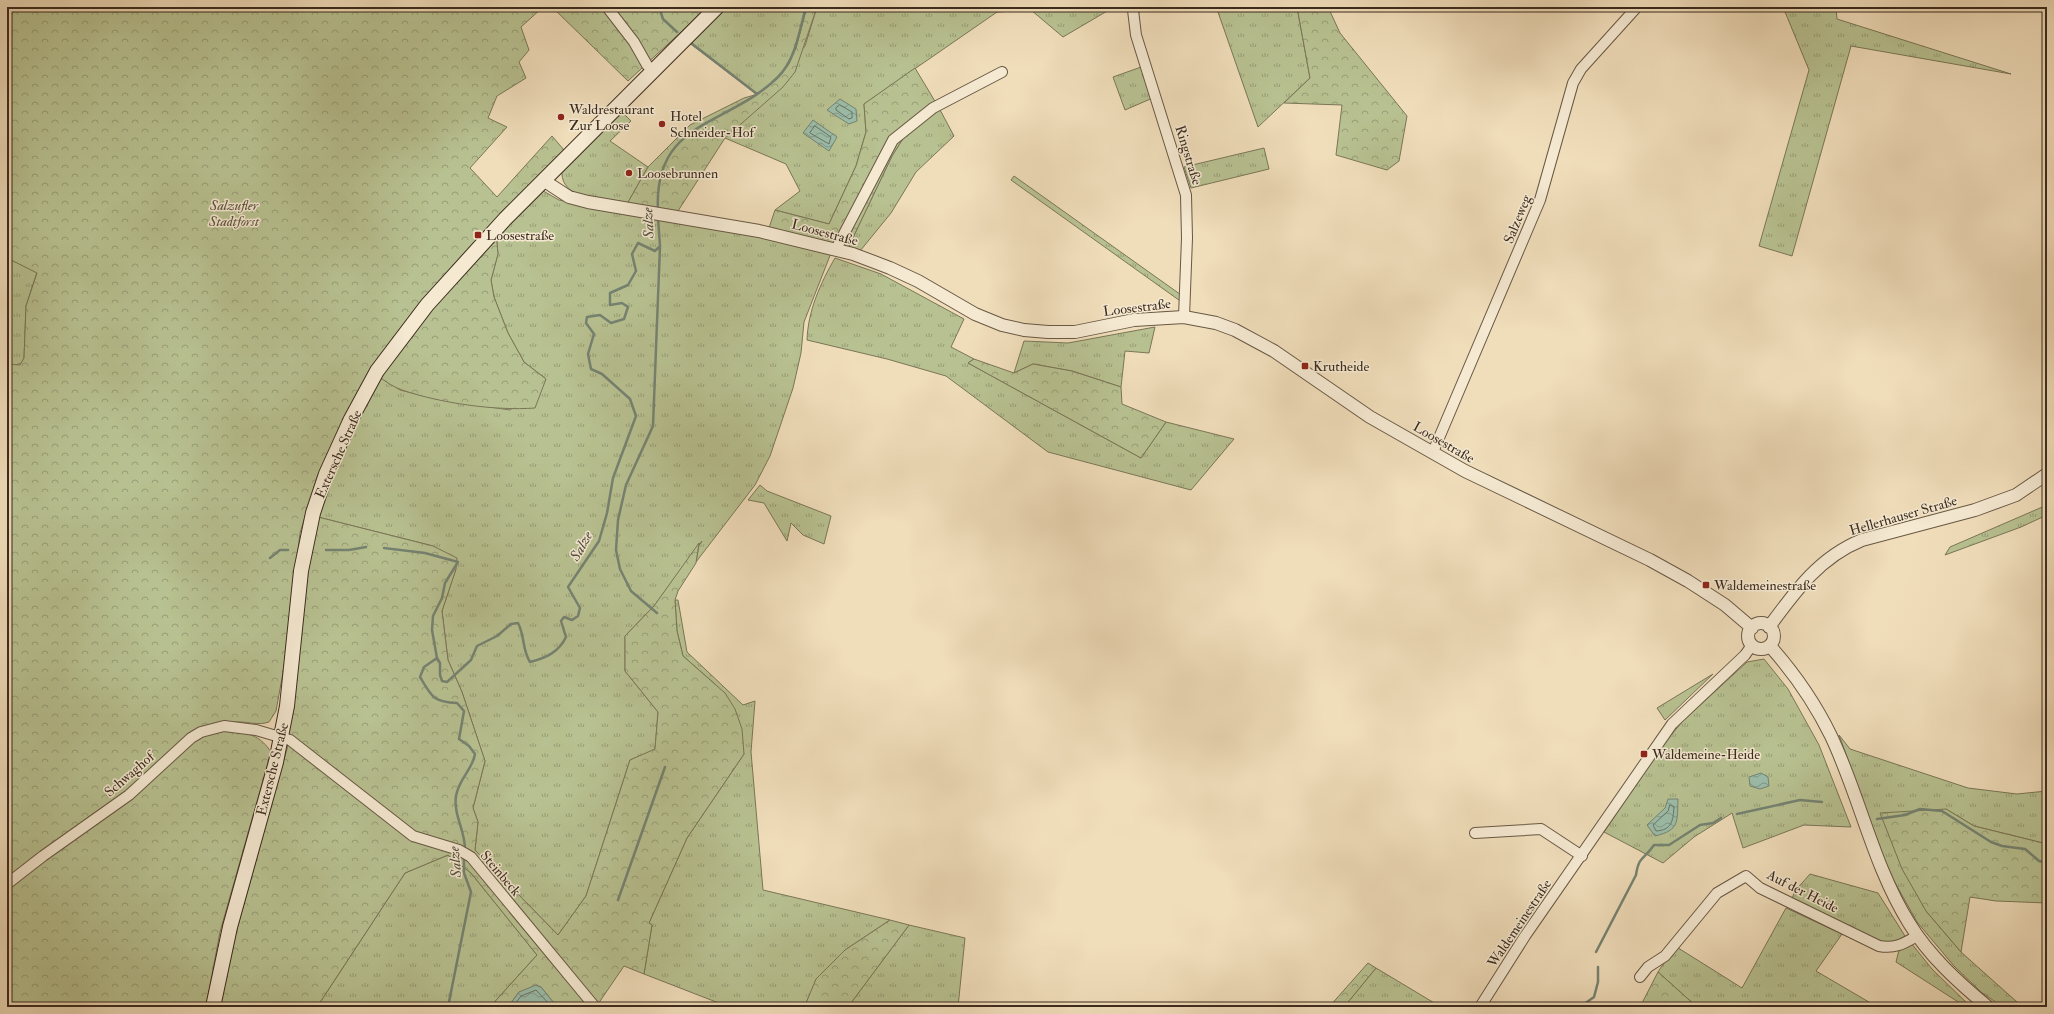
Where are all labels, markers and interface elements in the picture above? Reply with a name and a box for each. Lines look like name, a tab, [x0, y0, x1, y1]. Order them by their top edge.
place label: Waldrestaurant Zur Loose	[568, 101, 655, 134]
place label: Hotel Schneider-Hof	[670, 108, 756, 141]
marker: Waldrestaurant Zur Loose	[556, 112, 566, 122]
marker: Hotel Schneider-Hof	[657, 119, 667, 129]
street label: Ringstraße	[1171, 123, 1206, 187]
place label: Loosebrunnen	[637, 165, 718, 182]
marker: Loosebrunnen	[624, 168, 634, 178]
street label: Salzeweg	[1500, 191, 1535, 246]
park label: Salzufler Stadtforst	[208, 197, 260, 230]
water label: Salze	[638, 206, 659, 240]
street label: Loosestraße	[790, 215, 860, 250]
place label: Loosestraße	[486, 227, 554, 244]
marker: Loosestraße	[473, 230, 483, 240]
street label: Loosestraße	[1102, 295, 1172, 320]
place label: Krutheide	[1313, 358, 1369, 375]
marker: Krutheide	[1300, 361, 1310, 371]
street label: Extersche Straße	[311, 407, 366, 501]
street label: Loosestraße	[1410, 418, 1478, 467]
street label: Hellerhauser Straße	[1847, 492, 1959, 539]
water label: Salze	[565, 527, 598, 565]
place label: Waldemeinestraße	[1713, 577, 1816, 594]
marker: Waldemeinestraße	[1701, 580, 1711, 590]
street label: Extersche Straße	[253, 721, 292, 817]
place label: Waldemeine-Heide	[1651, 746, 1760, 763]
street label: Schwaghof	[101, 747, 160, 801]
marker: Waldemeine-Heide	[1639, 749, 1649, 759]
water label: Salze	[445, 845, 466, 879]
street label: Steinbeck	[477, 847, 525, 900]
street label: Auf der Heide	[1763, 866, 1842, 917]
street label: Waldemeinestraße	[1483, 876, 1555, 971]

